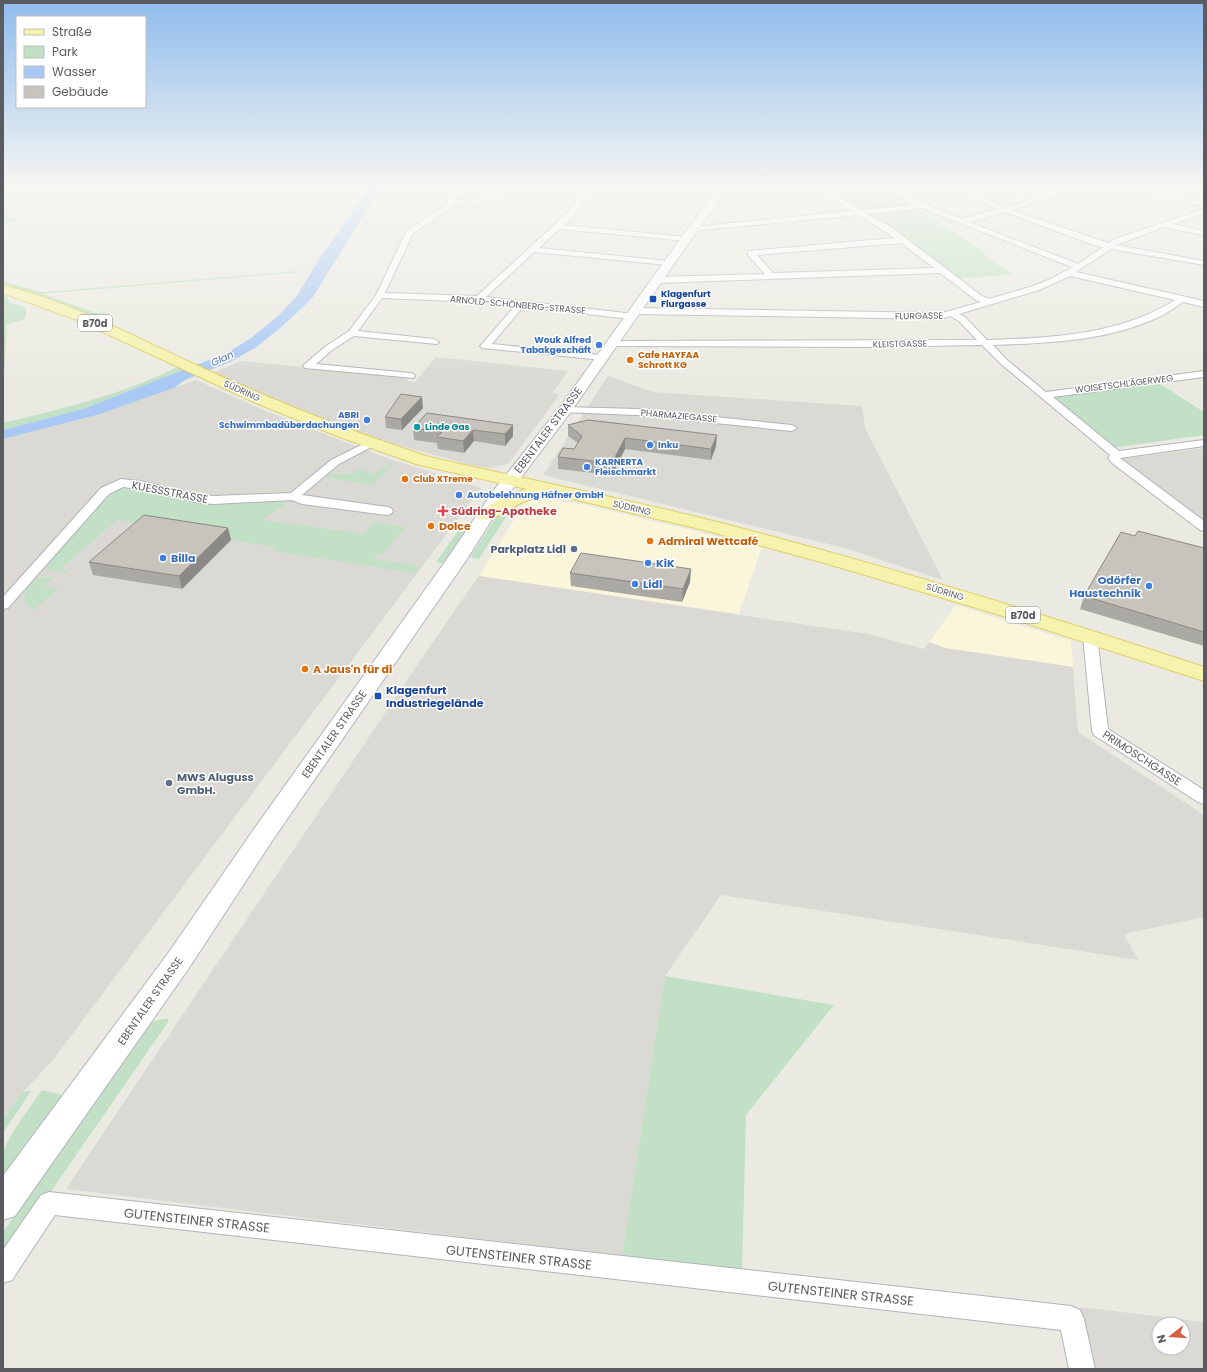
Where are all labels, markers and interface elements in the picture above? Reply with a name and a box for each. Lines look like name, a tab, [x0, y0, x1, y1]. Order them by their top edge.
legend	[16, 16, 146, 108]
text: Straße	[52, 23, 92, 40]
text: Park	[52, 43, 79, 60]
text: Wasser	[52, 63, 97, 80]
text: Gebäude	[52, 83, 108, 100]
place label: Klagenfurt Flurgasse	[661, 288, 711, 310]
street label: ARNOLD-SCHÖNBERG-STRASSE	[450, 293, 587, 317]
marker: Klagenfurt Flurgasse	[648, 294, 658, 304]
street label: FLURGASSE	[895, 310, 944, 322]
road number: B70d	[78, 315, 112, 331]
place label: Wouk Alfred Tabakgeschäft	[521, 334, 591, 356]
street label: KLEISTGASSE	[873, 338, 928, 350]
marker: Wouk Alfred Tabakgeschäft	[594, 340, 604, 350]
water label: Glan	[208, 347, 236, 370]
place label: Cafe HAYFAA Schrott KG	[638, 349, 699, 371]
marker: Cafe HAYFAA Schrott KG	[625, 355, 635, 365]
street label: WOISETSCHLÄGERWEG	[1074, 372, 1174, 396]
street label: SÜDRING	[222, 378, 262, 404]
street label: EBENTALER STRASSE	[510, 384, 586, 476]
street label: PHARMAZIEGASSE	[640, 407, 718, 425]
place label: ABRI Schwimmbadüberdachungen	[219, 409, 359, 431]
marker: ABRI Schwimmbadüberdachungen	[362, 415, 372, 425]
place label: Linde Gas	[425, 421, 470, 433]
marker: Linde Gas	[412, 422, 422, 432]
place label: Inku	[658, 439, 678, 451]
marker: Inku	[645, 440, 655, 450]
place label: KARNERTA Fleischmarkt	[595, 456, 656, 478]
marker: KARNERTA Fleischmarkt	[582, 462, 592, 472]
place label: Club XTreme	[413, 473, 473, 485]
marker: Club XTreme	[400, 474, 410, 484]
street label: KUESSSTRASSE	[130, 477, 210, 507]
place label: Autobelehnung Häfner GmbH	[467, 489, 604, 501]
marker: Autobelehnung Häfner GmbH	[454, 490, 464, 500]
street label: SÜDRING	[612, 498, 652, 518]
place label: Südring-Apotheke	[451, 503, 557, 519]
marker: Südring-Apotheke	[438, 506, 448, 516]
place label: Dolce	[439, 518, 471, 534]
marker: Dolce	[426, 521, 436, 531]
place label: Admiral Wettcafé	[658, 533, 759, 549]
marker: Admiral Wettcafé	[645, 536, 655, 546]
place label: Parkplatz Lidl	[491, 541, 566, 557]
marker: Parkplatz Lidl	[569, 544, 579, 554]
place label: Billa	[171, 550, 195, 566]
marker: Billa	[158, 553, 168, 563]
place label: KiK	[656, 555, 675, 571]
marker: KiK	[643, 558, 653, 568]
place label: Odörfer Haustechnik	[1069, 572, 1141, 601]
place label: Lidl	[643, 576, 662, 592]
marker: Lidl	[630, 579, 640, 589]
street label: SÜDRING	[925, 581, 965, 603]
marker: Odörfer Haustechnik	[1144, 581, 1154, 591]
road number: B70d	[1006, 607, 1040, 623]
place label: A Jaus'n für di	[313, 661, 392, 677]
marker: A Jaus'n für di	[300, 664, 310, 674]
place label: Klagenfurt Industriegelände	[386, 682, 484, 711]
street label: EBENTALER STRASSE	[298, 687, 370, 781]
marker: Klagenfurt Industriegelände	[373, 691, 383, 701]
street label: PRIMOSCHGASSE	[1099, 727, 1185, 789]
place label: MWS Aluguss GmbH.	[177, 769, 254, 798]
marker: MWS Aluguss GmbH.	[164, 778, 174, 788]
street label: EBENTALER STRASSE	[114, 954, 186, 1048]
street label: GUTENSTEINER STRASSE	[123, 1203, 271, 1238]
street label: GUTENSTEINER STRASSE	[445, 1240, 593, 1275]
street label: GUTENSTEINER STRASSE	[767, 1276, 915, 1311]
north arrow	[1151, 1316, 1191, 1356]
text: N	[1153, 1333, 1170, 1345]

